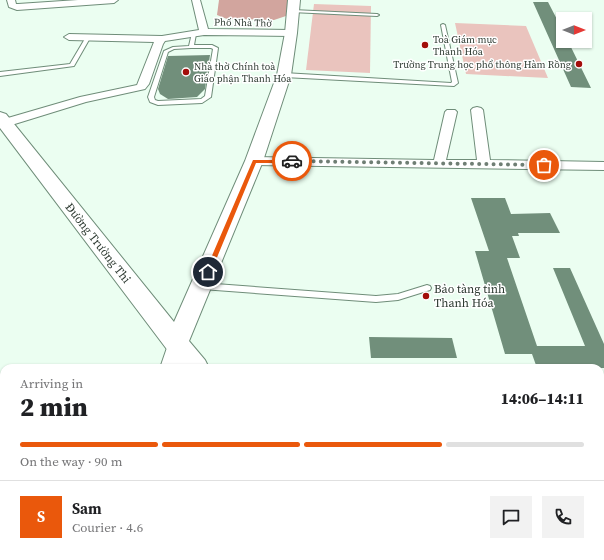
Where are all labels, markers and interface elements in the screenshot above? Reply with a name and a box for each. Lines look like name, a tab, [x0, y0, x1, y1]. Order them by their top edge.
north arrow	[556, 12, 592, 48]
map controls	[556, 12, 592, 48]
street label: Phố Nhà Thờ	[214, 15, 273, 30]
place label: Toà Giám mục Thanh Hóa	[433, 33, 497, 58]
marker: Toà Giám mục Thanh Hóa	[420, 40, 430, 50]
place label: Trường Trung học phổ thông Hàm Rồng	[393, 58, 571, 71]
marker: Trường Trung học phổ thông Hàm Rồng	[574, 59, 584, 69]
place label: Nhà thờ Chính toà Giáo phận Thanh Hóa	[194, 60, 292, 85]
marker: Nhà thờ Chính toà Giáo phận Thanh Hóa	[181, 67, 191, 77]
courier	[272, 141, 312, 181]
pin	[527, 148, 561, 182]
icon: car	[281, 150, 303, 172]
icon: bag	[533, 154, 555, 176]
street label: Đường Trường Thi	[62, 200, 135, 287]
pin	[191, 255, 225, 289]
icon: home	[197, 261, 219, 283]
place label: Bảo tàng tỉnh Thanh Hóa	[434, 281, 505, 311]
marker: Bảo tàng tỉnh Thanh Hóa	[421, 291, 431, 301]
text: Arriving in	[20, 375, 83, 392]
text: 14:06–14:11	[501, 388, 584, 409]
text: 2 min	[20, 389, 88, 425]
text: On the way · 90 m	[20, 453, 122, 470]
button: chat	[490, 496, 532, 538]
button: phone	[542, 496, 584, 538]
text: Sam	[72, 498, 102, 519]
text: S	[37, 506, 45, 527]
text: Courier · 4.6	[72, 519, 143, 536]

